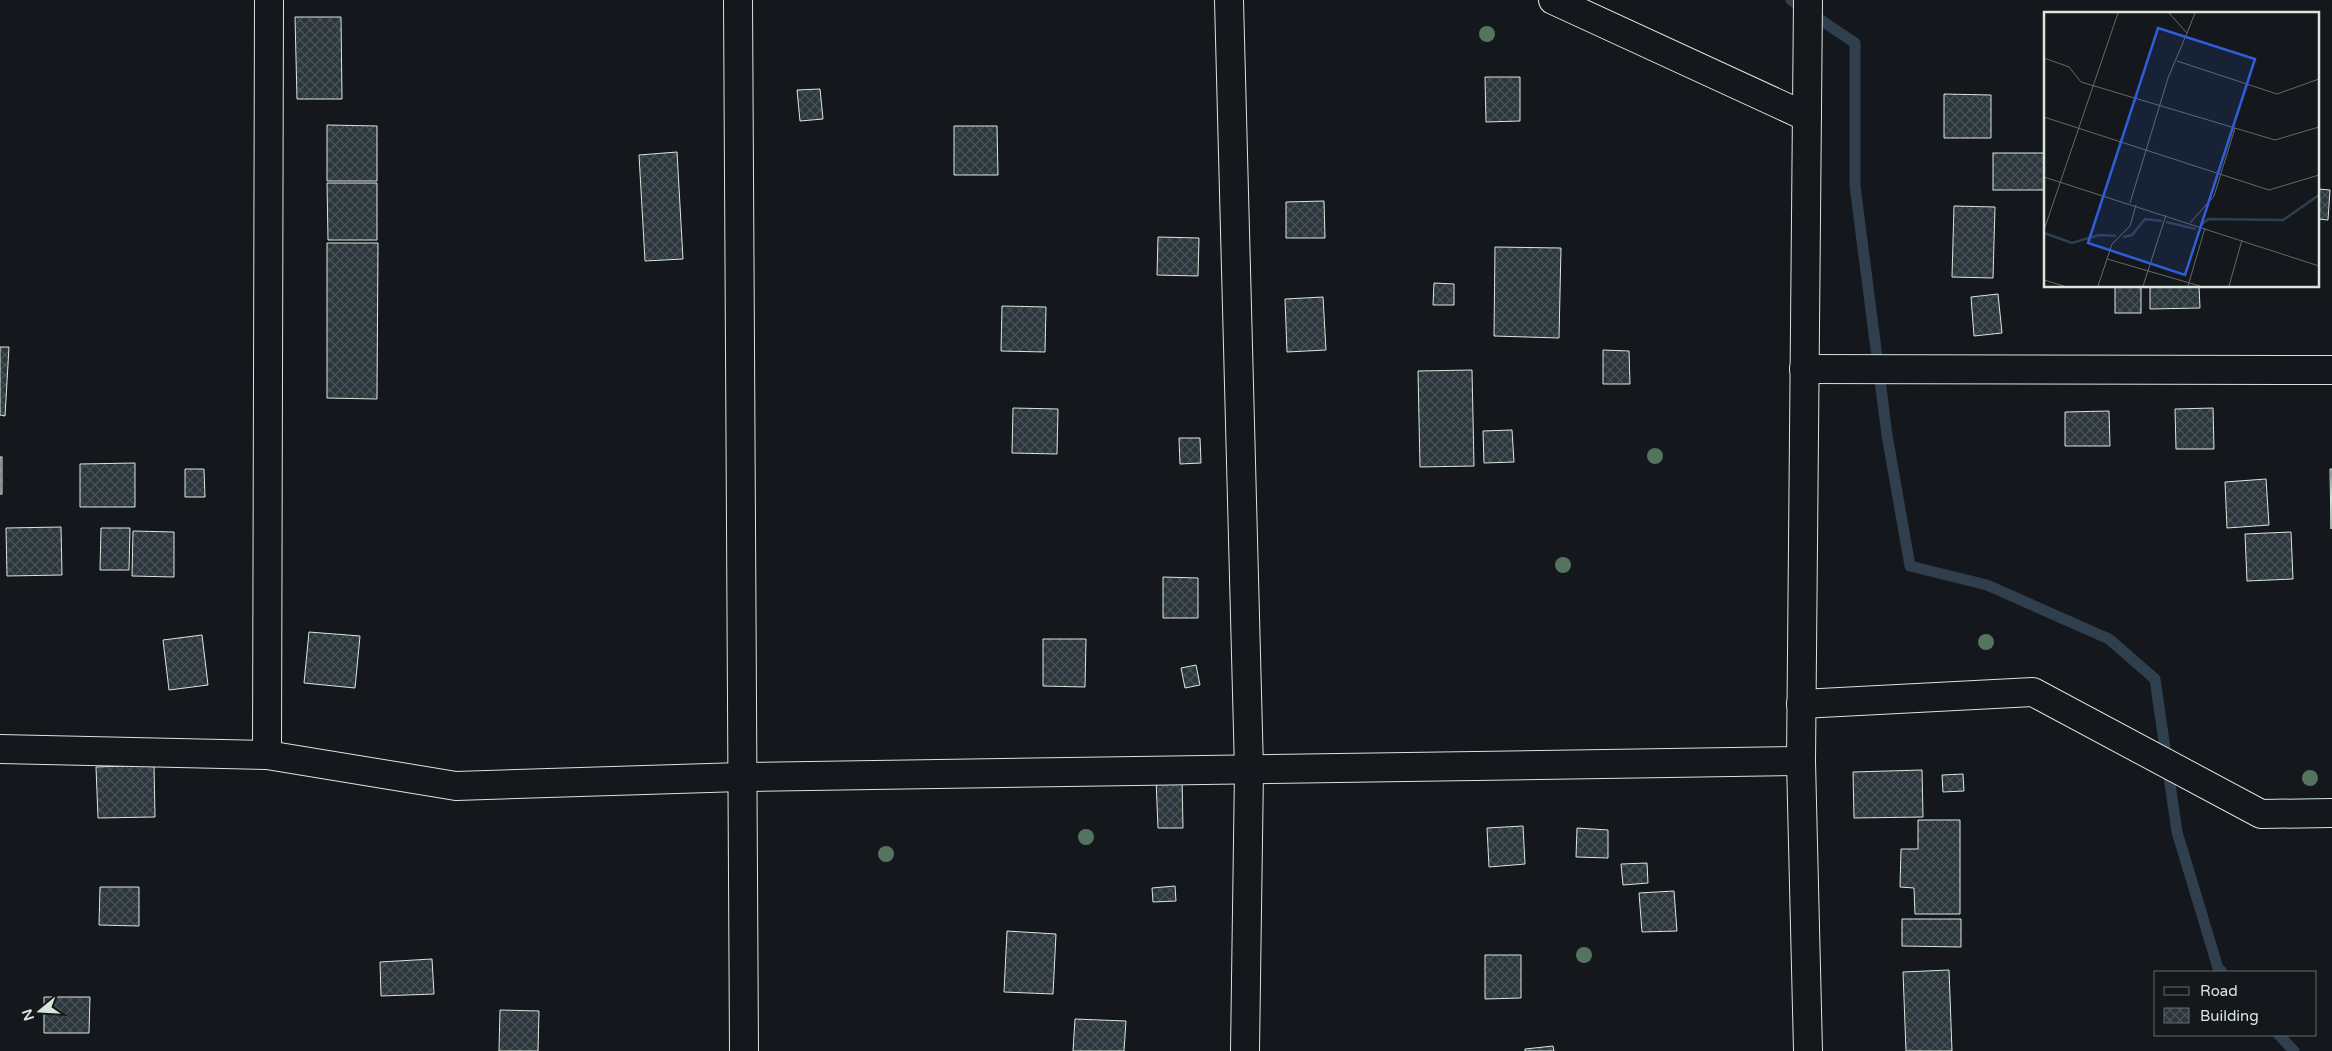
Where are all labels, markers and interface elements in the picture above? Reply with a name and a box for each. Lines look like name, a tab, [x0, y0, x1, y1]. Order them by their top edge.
inset map	[2044, 12, 2320, 288]
legend	[2154, 971, 2317, 1036]
text: Road	[2200, 982, 2238, 1000]
north arrow	[15, 986, 65, 1036]
text: N	[18, 1007, 38, 1023]
text: Building	[2200, 1007, 2259, 1025]

